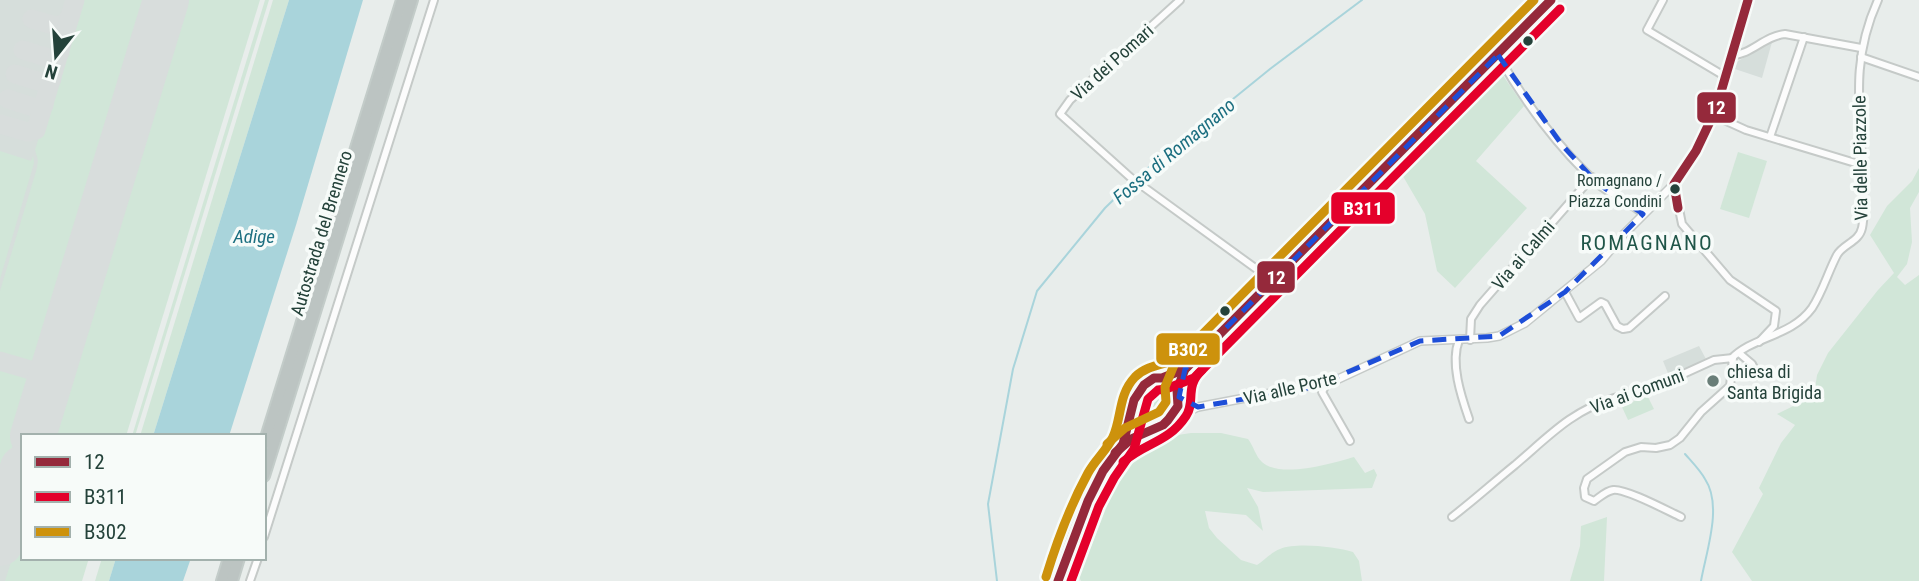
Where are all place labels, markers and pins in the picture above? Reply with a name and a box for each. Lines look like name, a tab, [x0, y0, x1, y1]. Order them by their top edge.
unlabelled marker	[1521, 34, 1535, 48]
place label: Romagnano / Piazza Condini	[1569, 171, 1662, 211]
marker: Romagnano / Piazza Condini	[1668, 182, 1682, 196]
unlabelled marker	[1218, 304, 1232, 318]
place label: chiesa di Santa Brigida	[1727, 361, 1822, 403]
marker: chiesa di Santa Brigida	[1705, 373, 1721, 389]

